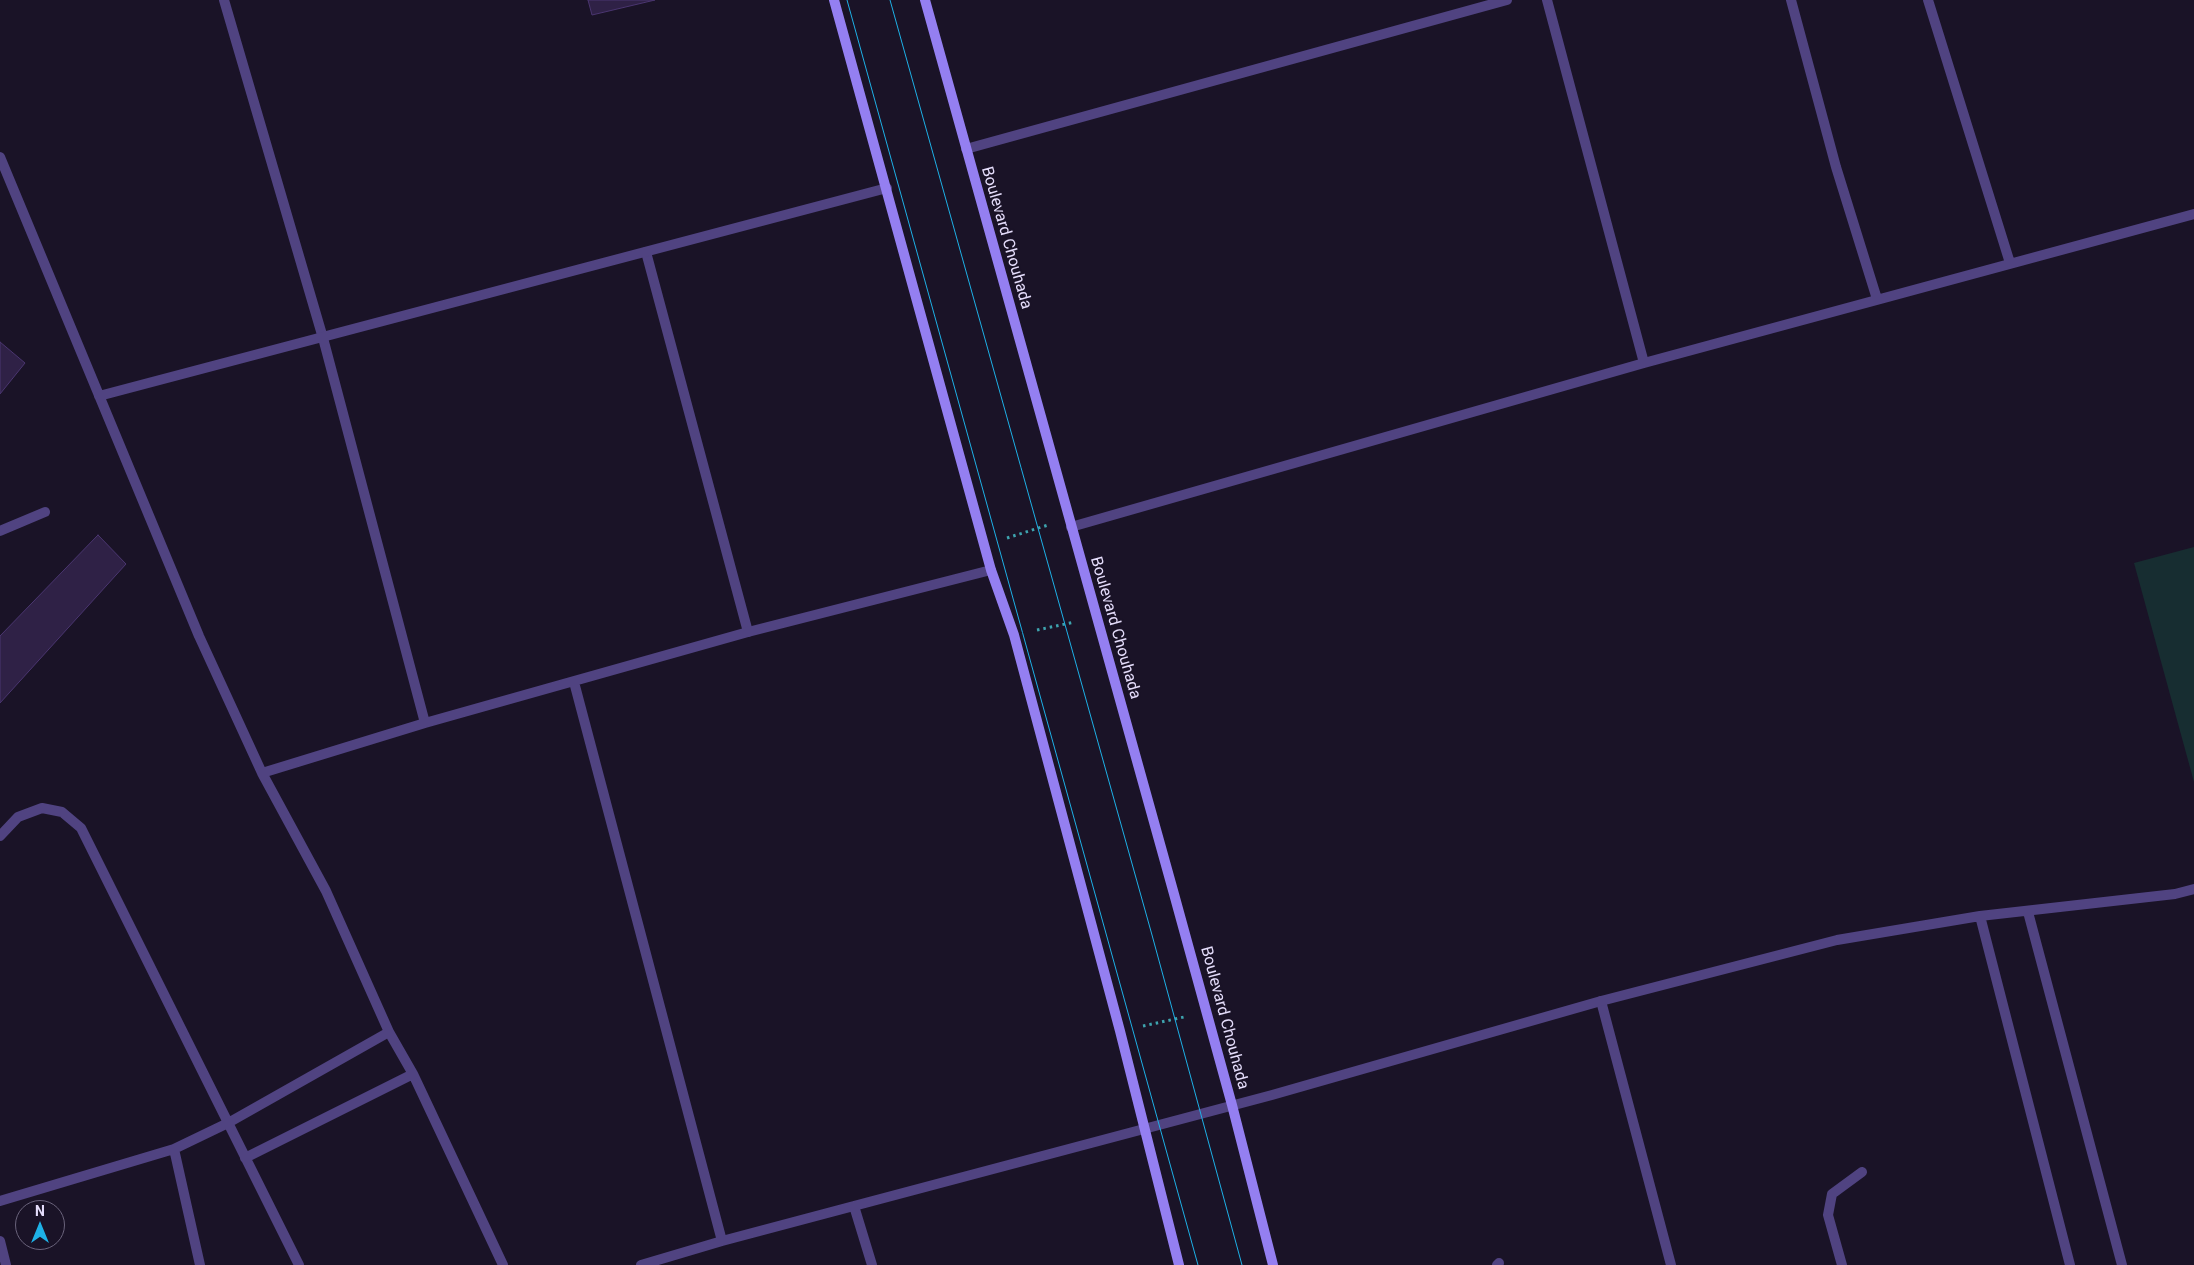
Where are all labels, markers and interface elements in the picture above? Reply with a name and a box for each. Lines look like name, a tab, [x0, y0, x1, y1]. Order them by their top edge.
street label: Boulevard Chouhada	[976, 165, 1036, 311]
street label: Boulevard Chouhada	[1085, 555, 1145, 701]
street label: Boulevard Chouhada	[1196, 944, 1252, 1092]
north arrow	[15, 1200, 65, 1250]
text: N	[35, 1203, 45, 1219]

